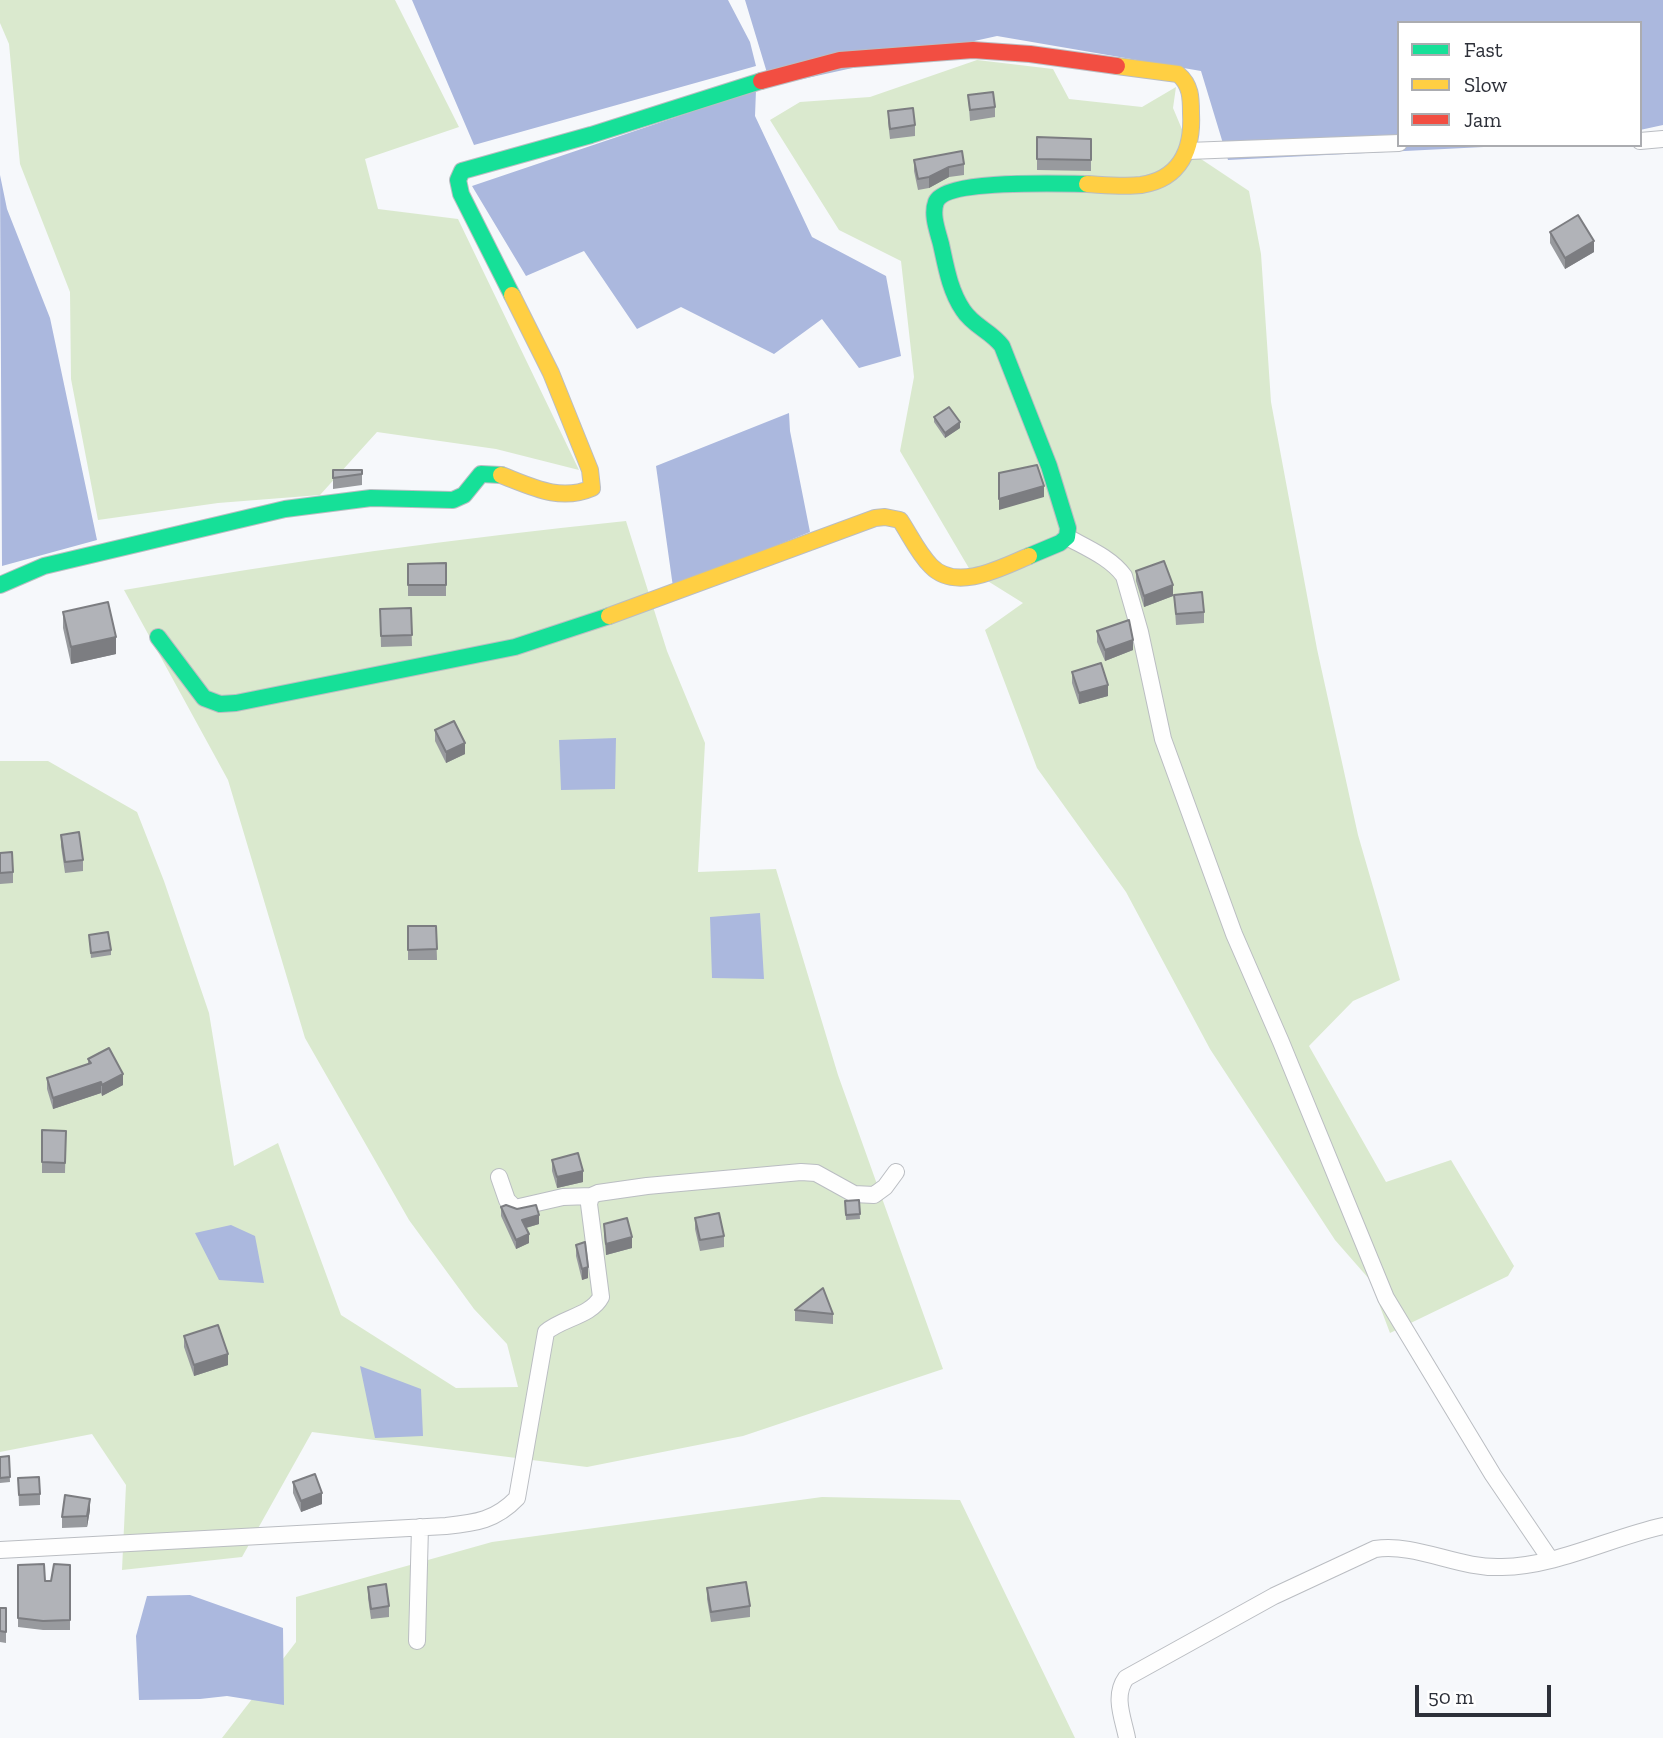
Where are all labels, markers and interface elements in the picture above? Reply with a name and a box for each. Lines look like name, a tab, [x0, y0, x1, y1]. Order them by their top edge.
legend	[1397, 21, 1642, 147]
text: Fast	[1464, 37, 1503, 62]
text: Slow	[1464, 72, 1507, 97]
text: Jam	[1464, 107, 1501, 132]
scale bar	[1418, 1672, 1554, 1716]
text: 50 m	[1428, 1684, 1474, 1709]

